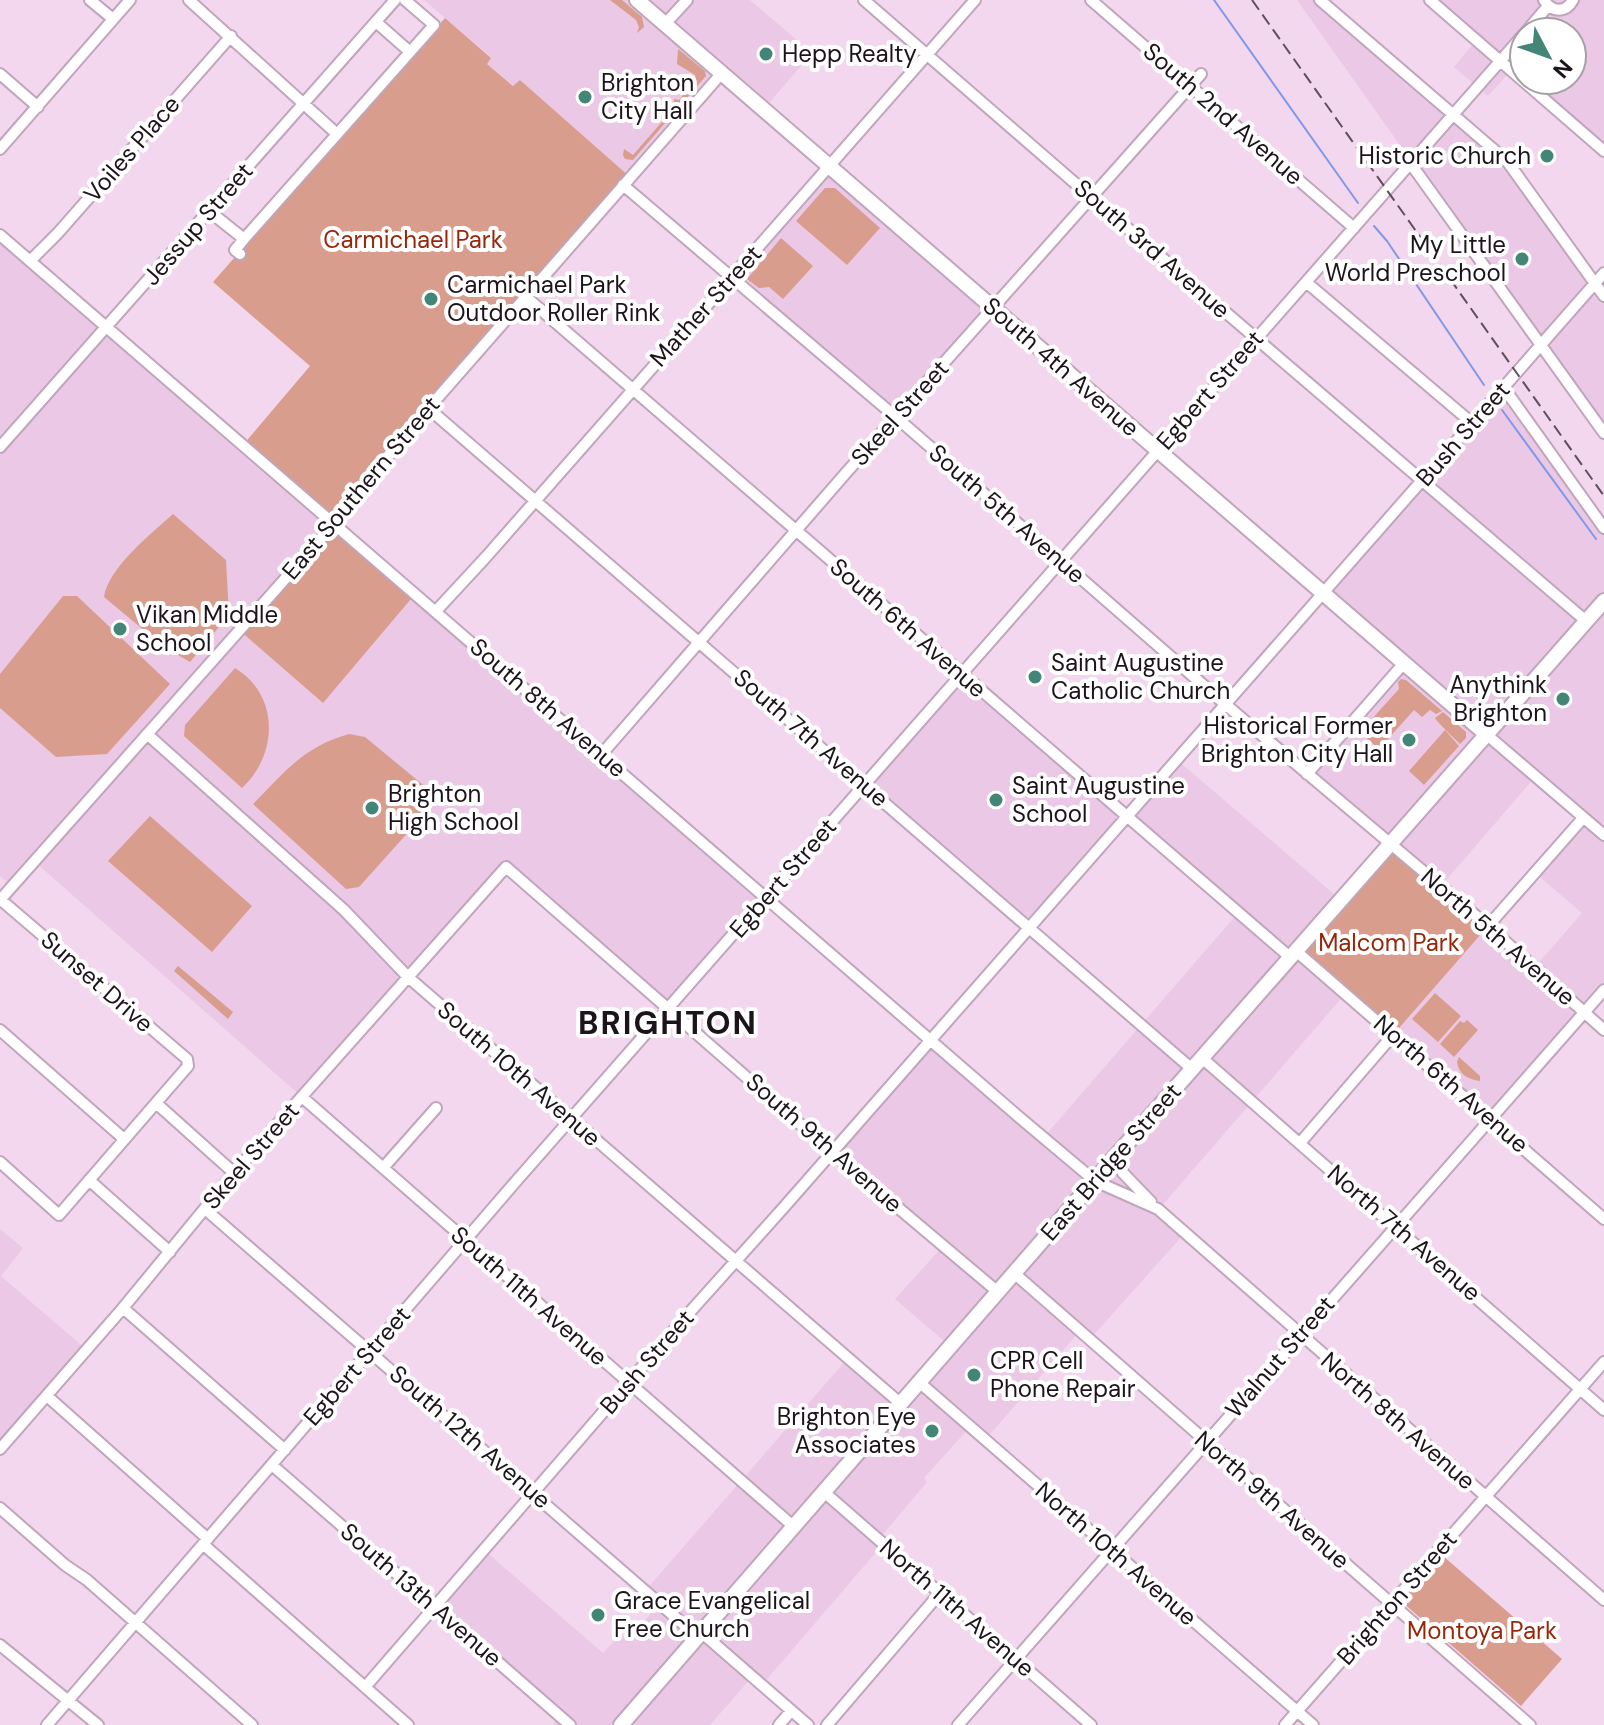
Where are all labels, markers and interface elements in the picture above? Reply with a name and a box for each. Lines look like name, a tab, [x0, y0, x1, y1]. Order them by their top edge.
north arrow	[1508, 16, 1588, 96]
street label: South 2nd Avenue	[1137, 36, 1310, 192]
place label: Hepp Realty	[782, 38, 917, 69]
marker: Hepp Realty	[757, 45, 775, 63]
text: N	[1547, 53, 1579, 84]
place label: Brighton City Hall	[601, 67, 694, 126]
marker: Brighton City Hall	[576, 88, 594, 106]
street label: Voiles Place	[77, 89, 186, 208]
place label: Historic Church	[1359, 140, 1531, 171]
marker: Historic Church	[1538, 147, 1556, 165]
street label: Jessup Street	[136, 156, 259, 292]
street label: South 3rd Avenue	[1068, 172, 1237, 325]
park label: Carmichael Park	[323, 224, 503, 255]
place label: My Little World Preschool	[1325, 229, 1506, 288]
street label: Mather Street	[643, 238, 768, 373]
marker: My Little World Preschool	[1513, 250, 1531, 268]
place label: Carmichael Park Outdoor Roller Rink	[447, 269, 660, 328]
marker: Carmichael Park Outdoor Roller Rink	[422, 290, 440, 308]
street label: South 4th Avenue	[977, 290, 1146, 443]
street label: Egbert Street	[1149, 324, 1270, 456]
street label: Skeel Street	[844, 353, 955, 472]
street label: Bush Street	[1409, 375, 1516, 492]
street label: East Southern Street	[275, 390, 446, 586]
street label: South 5th Avenue	[923, 437, 1092, 590]
street label: South 6th Avenue	[824, 551, 993, 704]
place label: Vikan Middle School	[136, 599, 278, 658]
marker: Vikan Middle School	[111, 620, 129, 638]
street label: South 8th Avenue	[464, 631, 633, 784]
place label: Saint Augustine Catholic Church	[1051, 647, 1230, 706]
street label: South 7th Avenue	[727, 662, 895, 813]
marker: Saint Augustine Catholic Church	[1026, 668, 1044, 686]
place label: Anythink Brighton	[1449, 669, 1547, 728]
marker: Anythink Brighton	[1554, 690, 1572, 708]
place label: Historical Former Brighton City Hall	[1201, 710, 1393, 769]
marker: Historical Former Brighton City Hall	[1400, 731, 1418, 749]
place label: Saint Augustine School	[1012, 770, 1185, 829]
place label: Brighton High School	[388, 778, 519, 837]
marker: Saint Augustine School	[987, 791, 1005, 809]
marker: Brighton High School	[363, 799, 381, 817]
street label: Egbert Street	[722, 812, 843, 944]
street label: North 5th Avenue	[1415, 861, 1582, 1012]
street label: Sunset Drive	[35, 924, 160, 1039]
park label: Malcom Park	[1318, 927, 1460, 958]
street label: South 10th Avenue	[431, 994, 607, 1153]
district label: BRIGHTON	[578, 1002, 758, 1044]
street label: North 6th Avenue	[1367, 1008, 1535, 1159]
street label: South 9th Avenue	[740, 1066, 909, 1219]
street label: East Bridge Street	[1034, 1076, 1188, 1247]
street label: Skeel Street	[196, 1096, 306, 1216]
street label: North 7th Avenue	[1321, 1158, 1487, 1308]
street label: South 11th Avenue	[445, 1219, 614, 1372]
street label: Walnut Street	[1218, 1289, 1341, 1424]
street label: Egbert Street	[296, 1300, 417, 1432]
street label: Bush Street	[593, 1303, 700, 1420]
place label: CPR Cell Phone Repair	[990, 1345, 1136, 1404]
street label: North 8th Avenue	[1315, 1345, 1482, 1496]
street label: South 12th Avenue	[383, 1358, 557, 1515]
marker: CPR Cell Phone Repair	[965, 1366, 983, 1384]
place label: Brighton Eye Associates	[777, 1401, 916, 1460]
marker: Brighton Eye Associates	[923, 1422, 941, 1440]
street label: North 9th Avenue	[1188, 1424, 1356, 1575]
street label: North 10th Avenue	[1029, 1475, 1204, 1632]
street label: South 13th Avenue	[334, 1516, 509, 1673]
street label: Brighton Street	[1330, 1524, 1463, 1671]
street label: North 11th Avenue	[873, 1532, 1041, 1683]
place label: Grace Evangelical Free Church	[614, 1585, 810, 1644]
marker: Grace Evangelical Free Church	[589, 1606, 607, 1624]
park label: Montoya Park	[1407, 1615, 1557, 1646]

